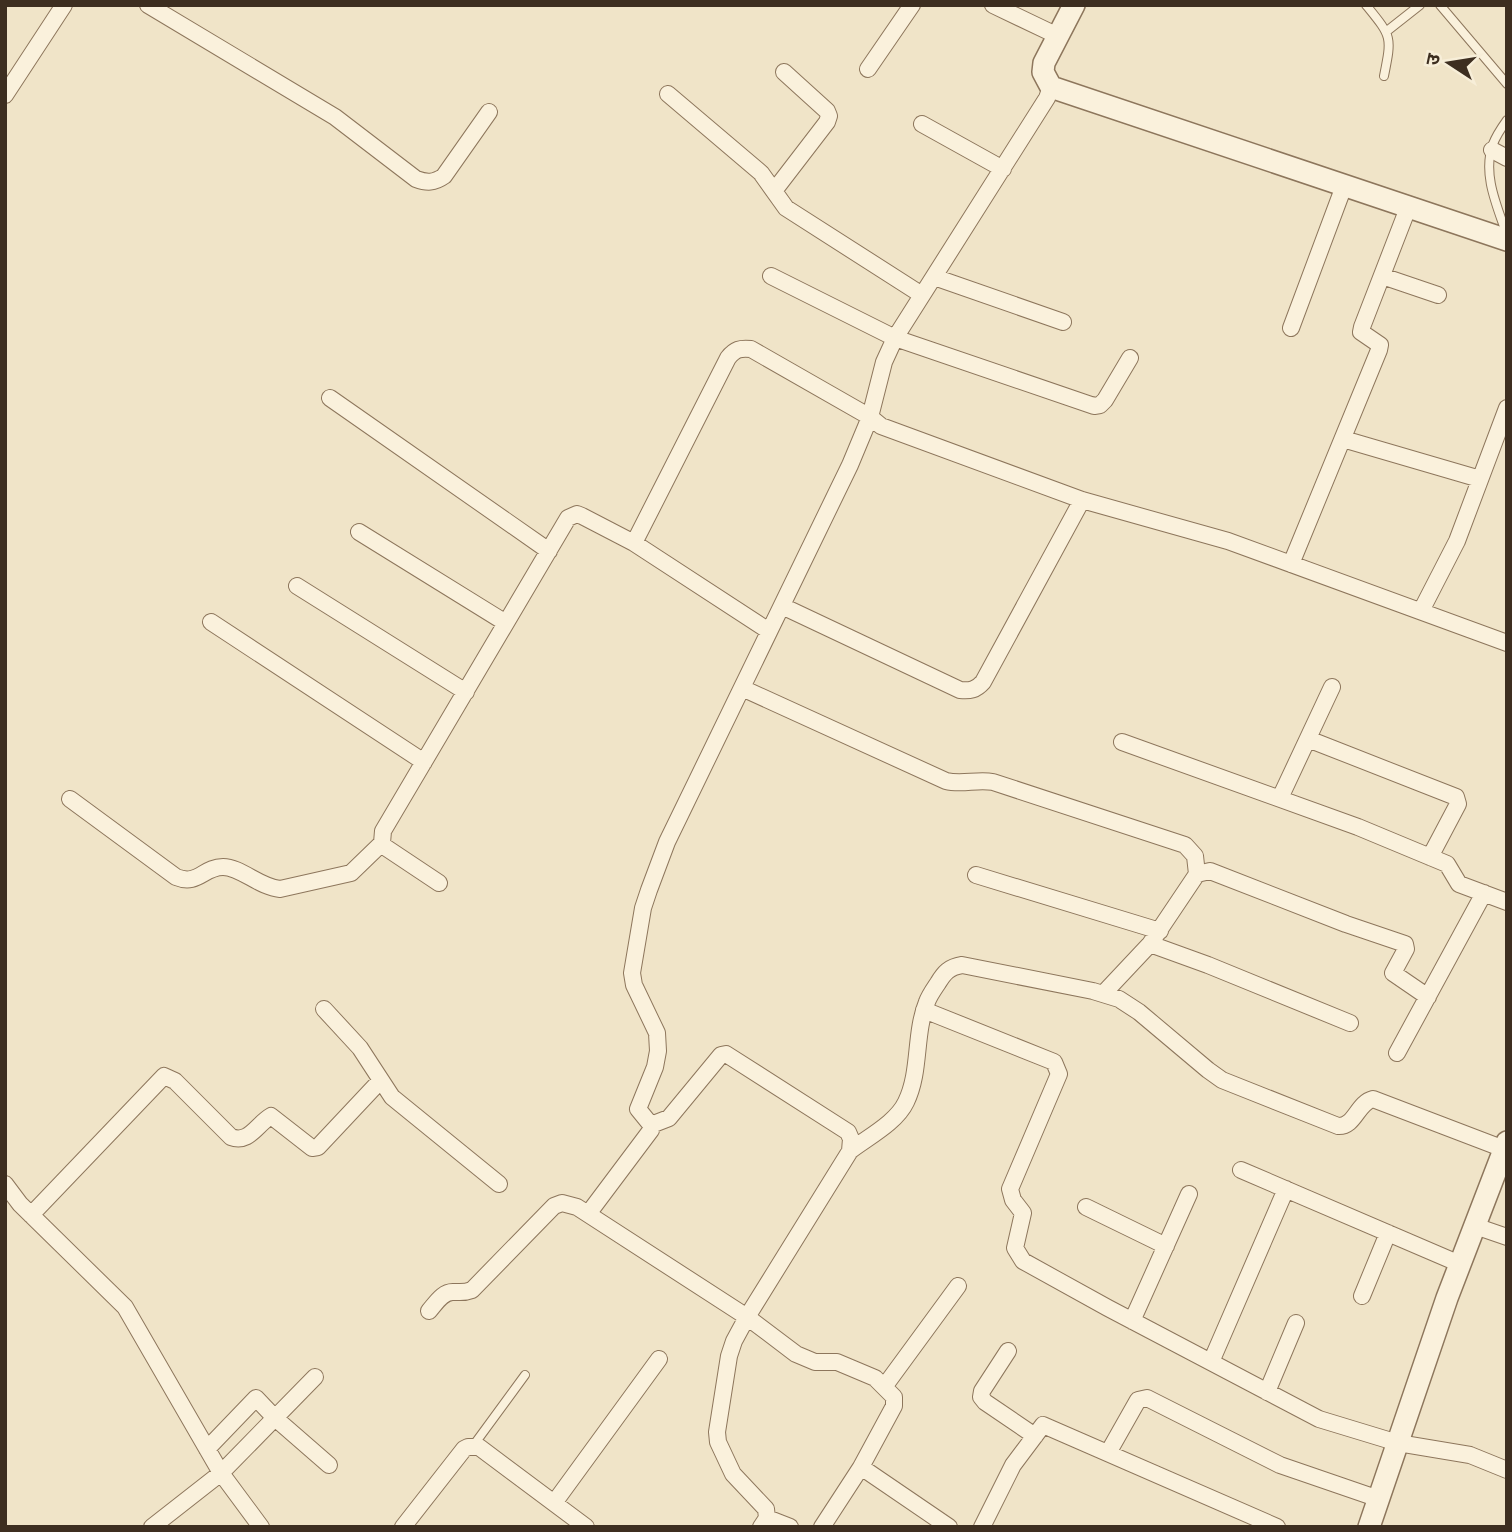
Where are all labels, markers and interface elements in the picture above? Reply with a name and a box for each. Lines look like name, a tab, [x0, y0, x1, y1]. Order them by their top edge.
north arrow	[1414, 28, 1484, 98]
text: उ	[1420, 51, 1445, 67]

